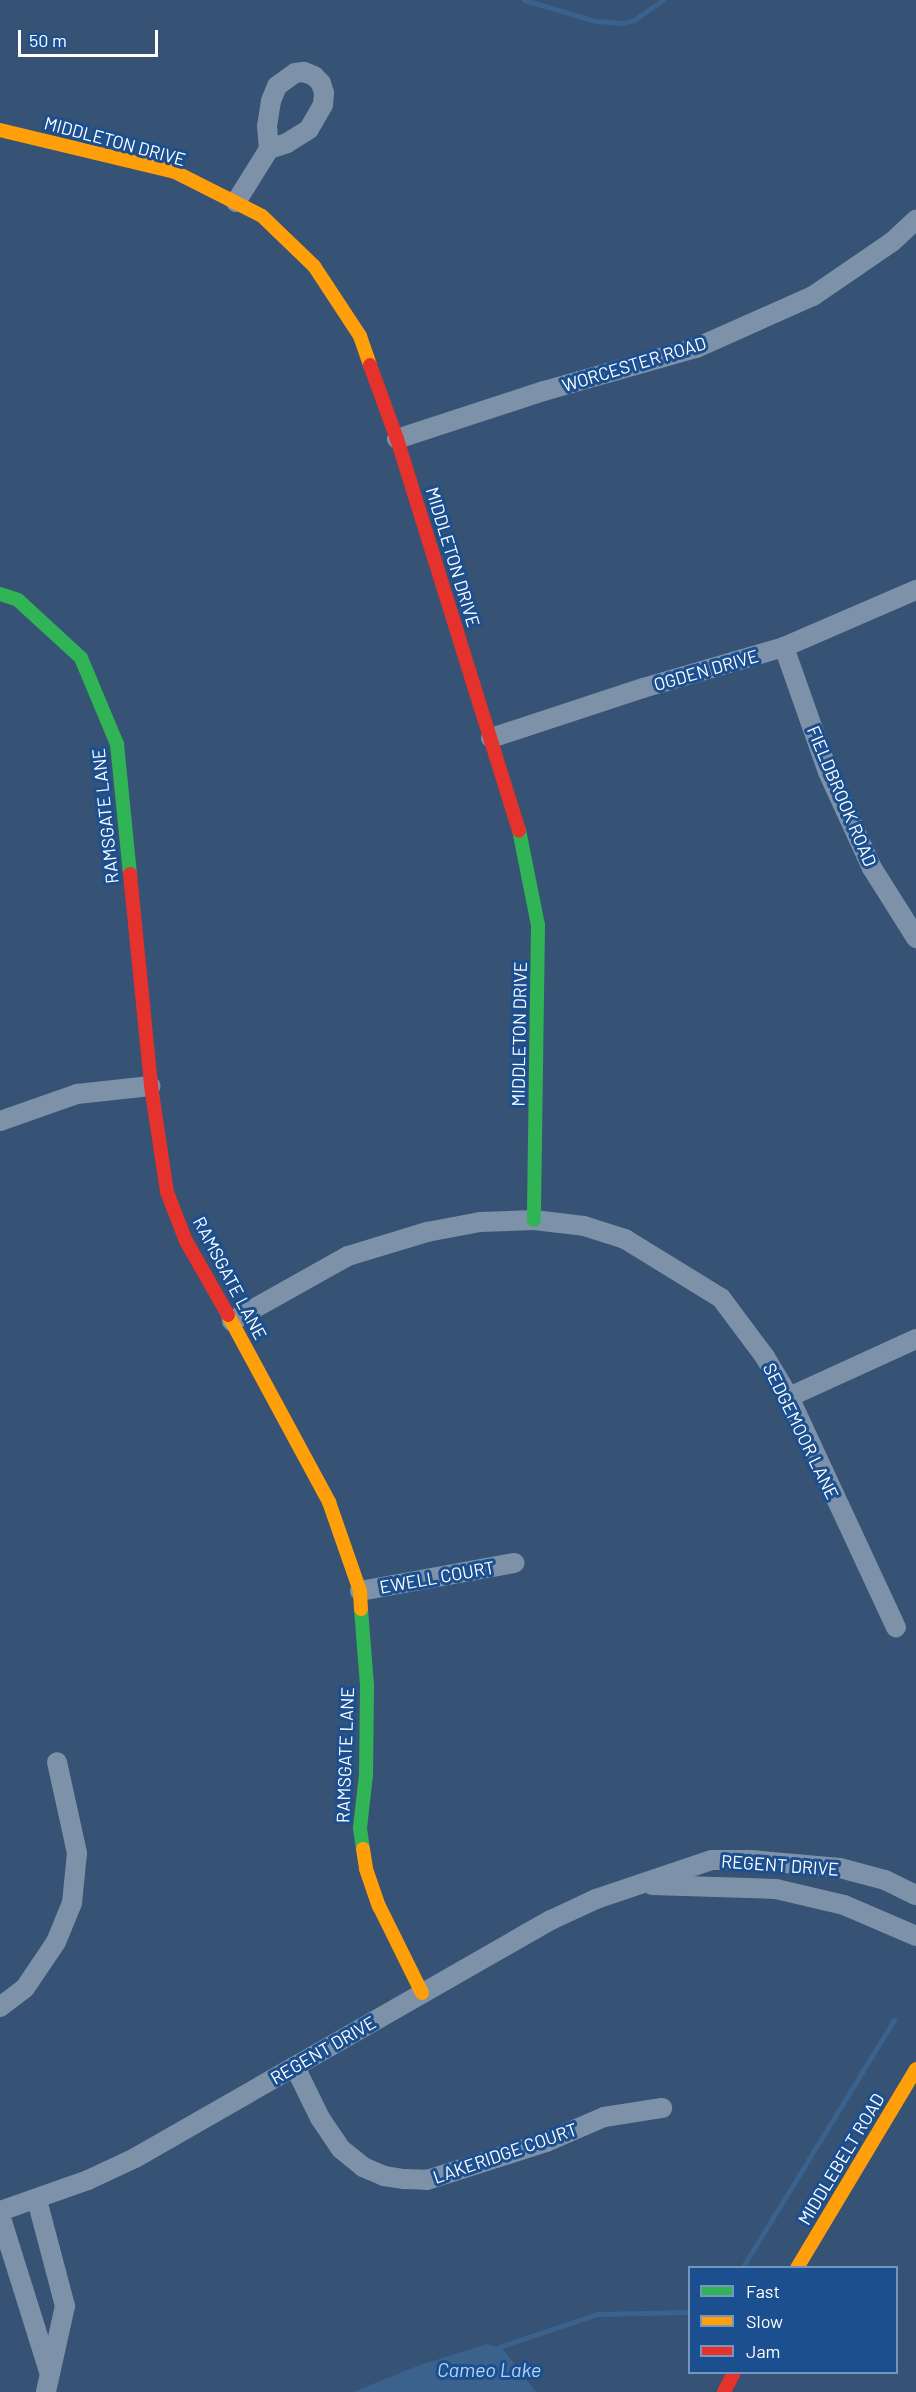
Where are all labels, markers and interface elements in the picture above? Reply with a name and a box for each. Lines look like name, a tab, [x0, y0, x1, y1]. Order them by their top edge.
scale bar	[21, 18, 160, 56]
text: 50 m	[29, 29, 67, 51]
street label: MIDDLETON DRIVE	[42, 112, 188, 170]
street label: WORCESTER ROAD	[559, 332, 709, 396]
street label: MIDDLETON DRIVE	[421, 484, 485, 630]
street label: OGDEN DRIVE	[651, 645, 761, 695]
street label: FIELDBROOK ROAD	[803, 722, 881, 870]
street label: RAMSGATE LANE	[87, 747, 123, 885]
street label: MIDDLETON DRIVE	[507, 961, 531, 1107]
street label: RAMSGATE LANE	[188, 1213, 272, 1343]
street label: SEDGEMOOR LANE	[759, 1359, 843, 1503]
street label: EWELL COURT	[378, 1556, 496, 1598]
street label: RAMSGATE LANE	[332, 1687, 358, 1823]
street label: REGENT DRIVE	[720, 1850, 840, 1880]
street label: REGENT DRIVE	[267, 2011, 379, 2089]
street label: MIDDLEBELT ROAD	[793, 2089, 889, 2229]
street label: LAKERIDGE COURT	[430, 2118, 580, 2188]
legend	[688, 2266, 898, 2374]
text: Fast	[746, 2280, 780, 2302]
text: Slow	[746, 2310, 783, 2332]
text: Jam	[746, 2340, 780, 2362]
water label: Cameo Lake	[437, 2357, 541, 2381]

